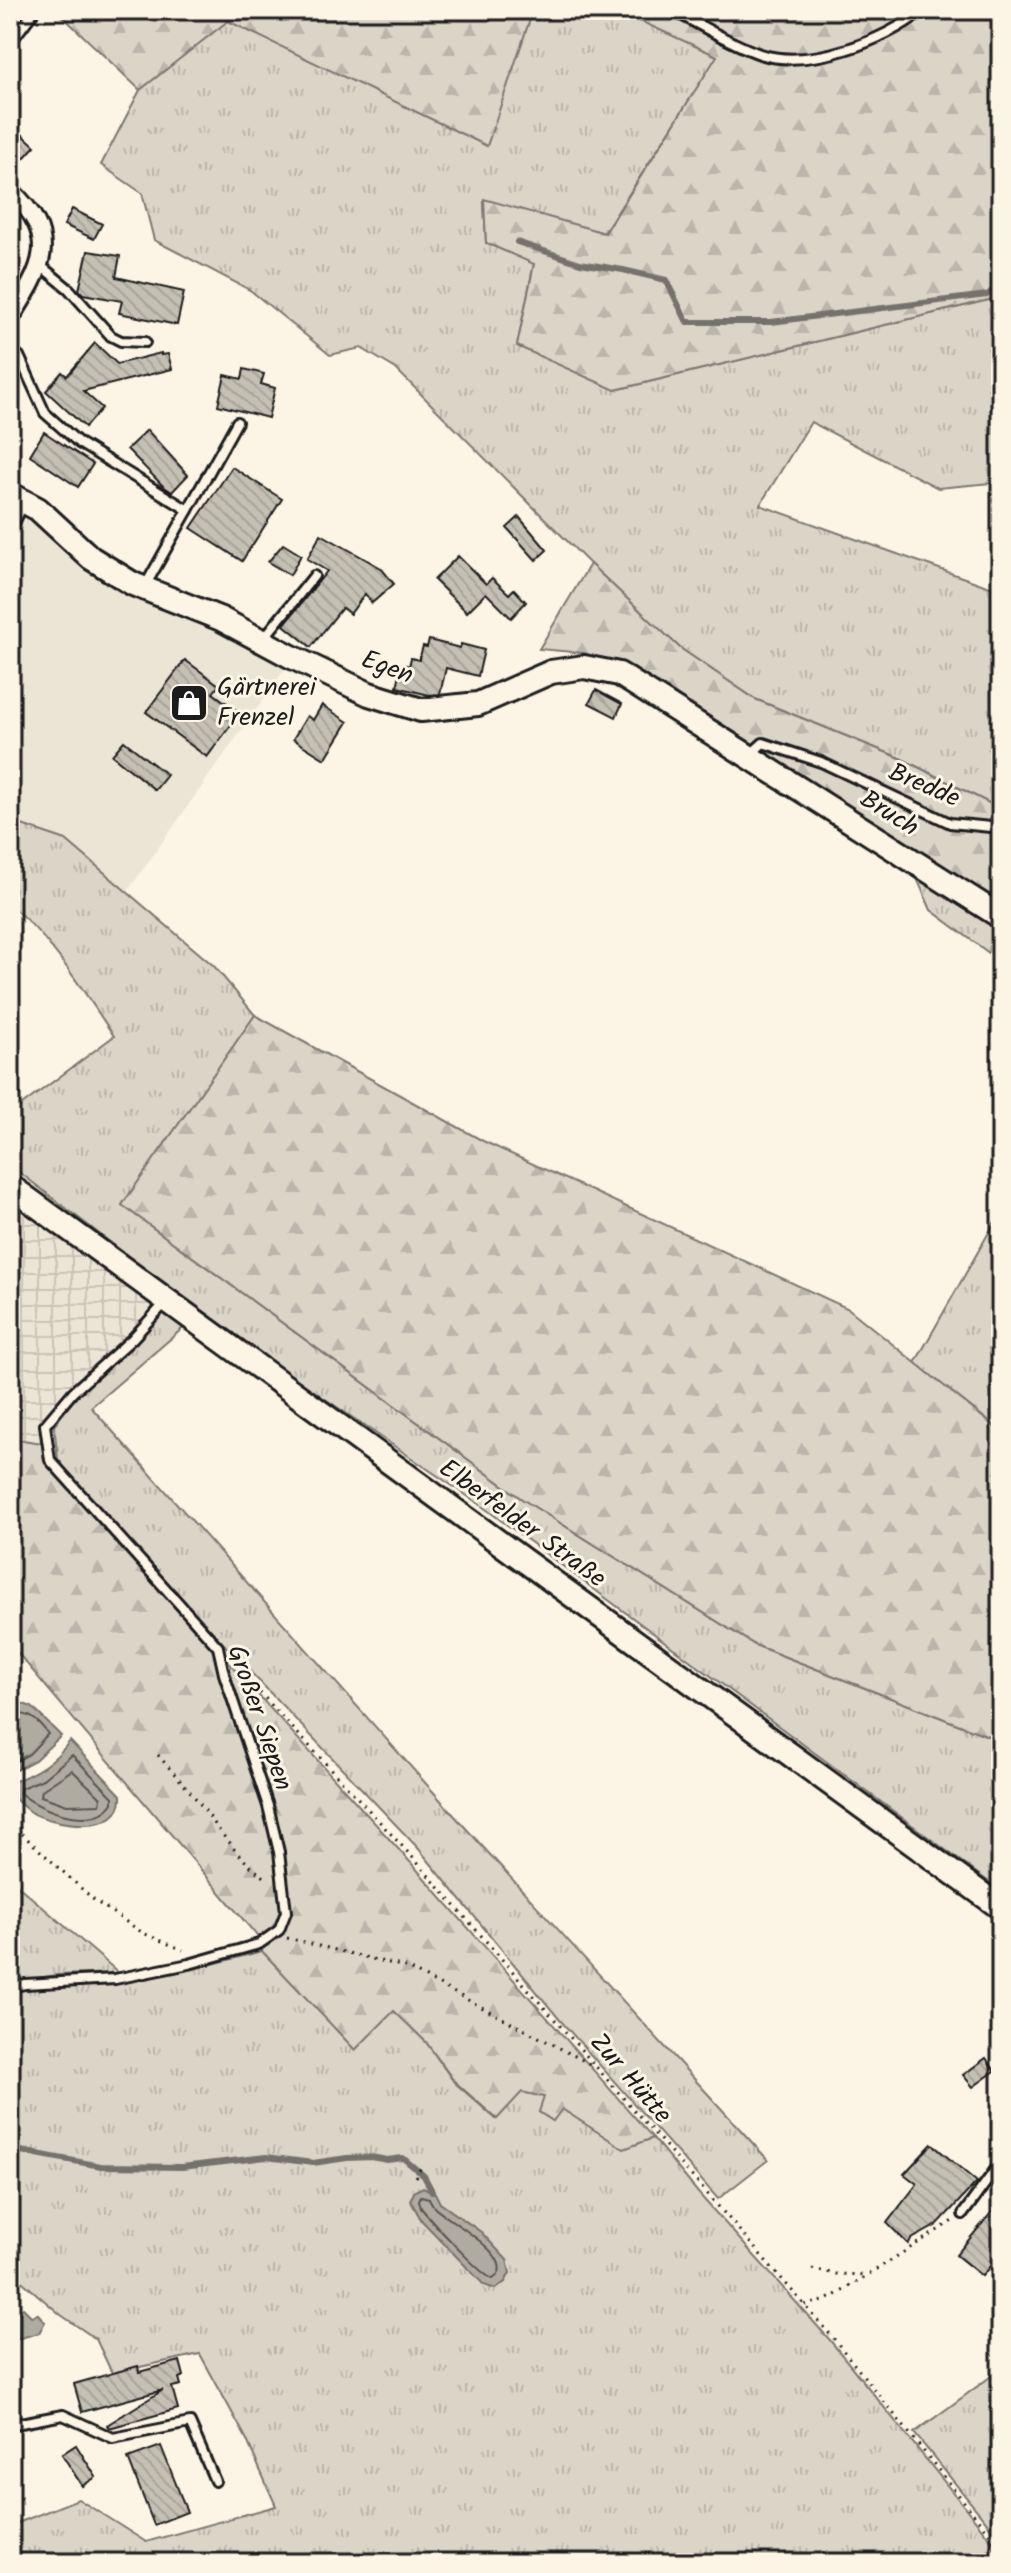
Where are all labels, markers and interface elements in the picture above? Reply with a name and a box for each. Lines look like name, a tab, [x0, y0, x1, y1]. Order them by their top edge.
street label: Egen	[355, 639, 419, 697]
place label: Gärtnerei Frenzel	[217, 667, 318, 739]
shop icon: Gärtnerei Frenzel	[168, 682, 210, 724]
street label: Bredde	[881, 752, 967, 820]
street label: Bruch	[851, 779, 927, 849]
street label: Elberfelder Straße	[429, 1449, 615, 1600]
street label: Großer Siepen	[214, 1639, 304, 1797]
street label: Zur Hütte	[578, 2024, 682, 2134]

